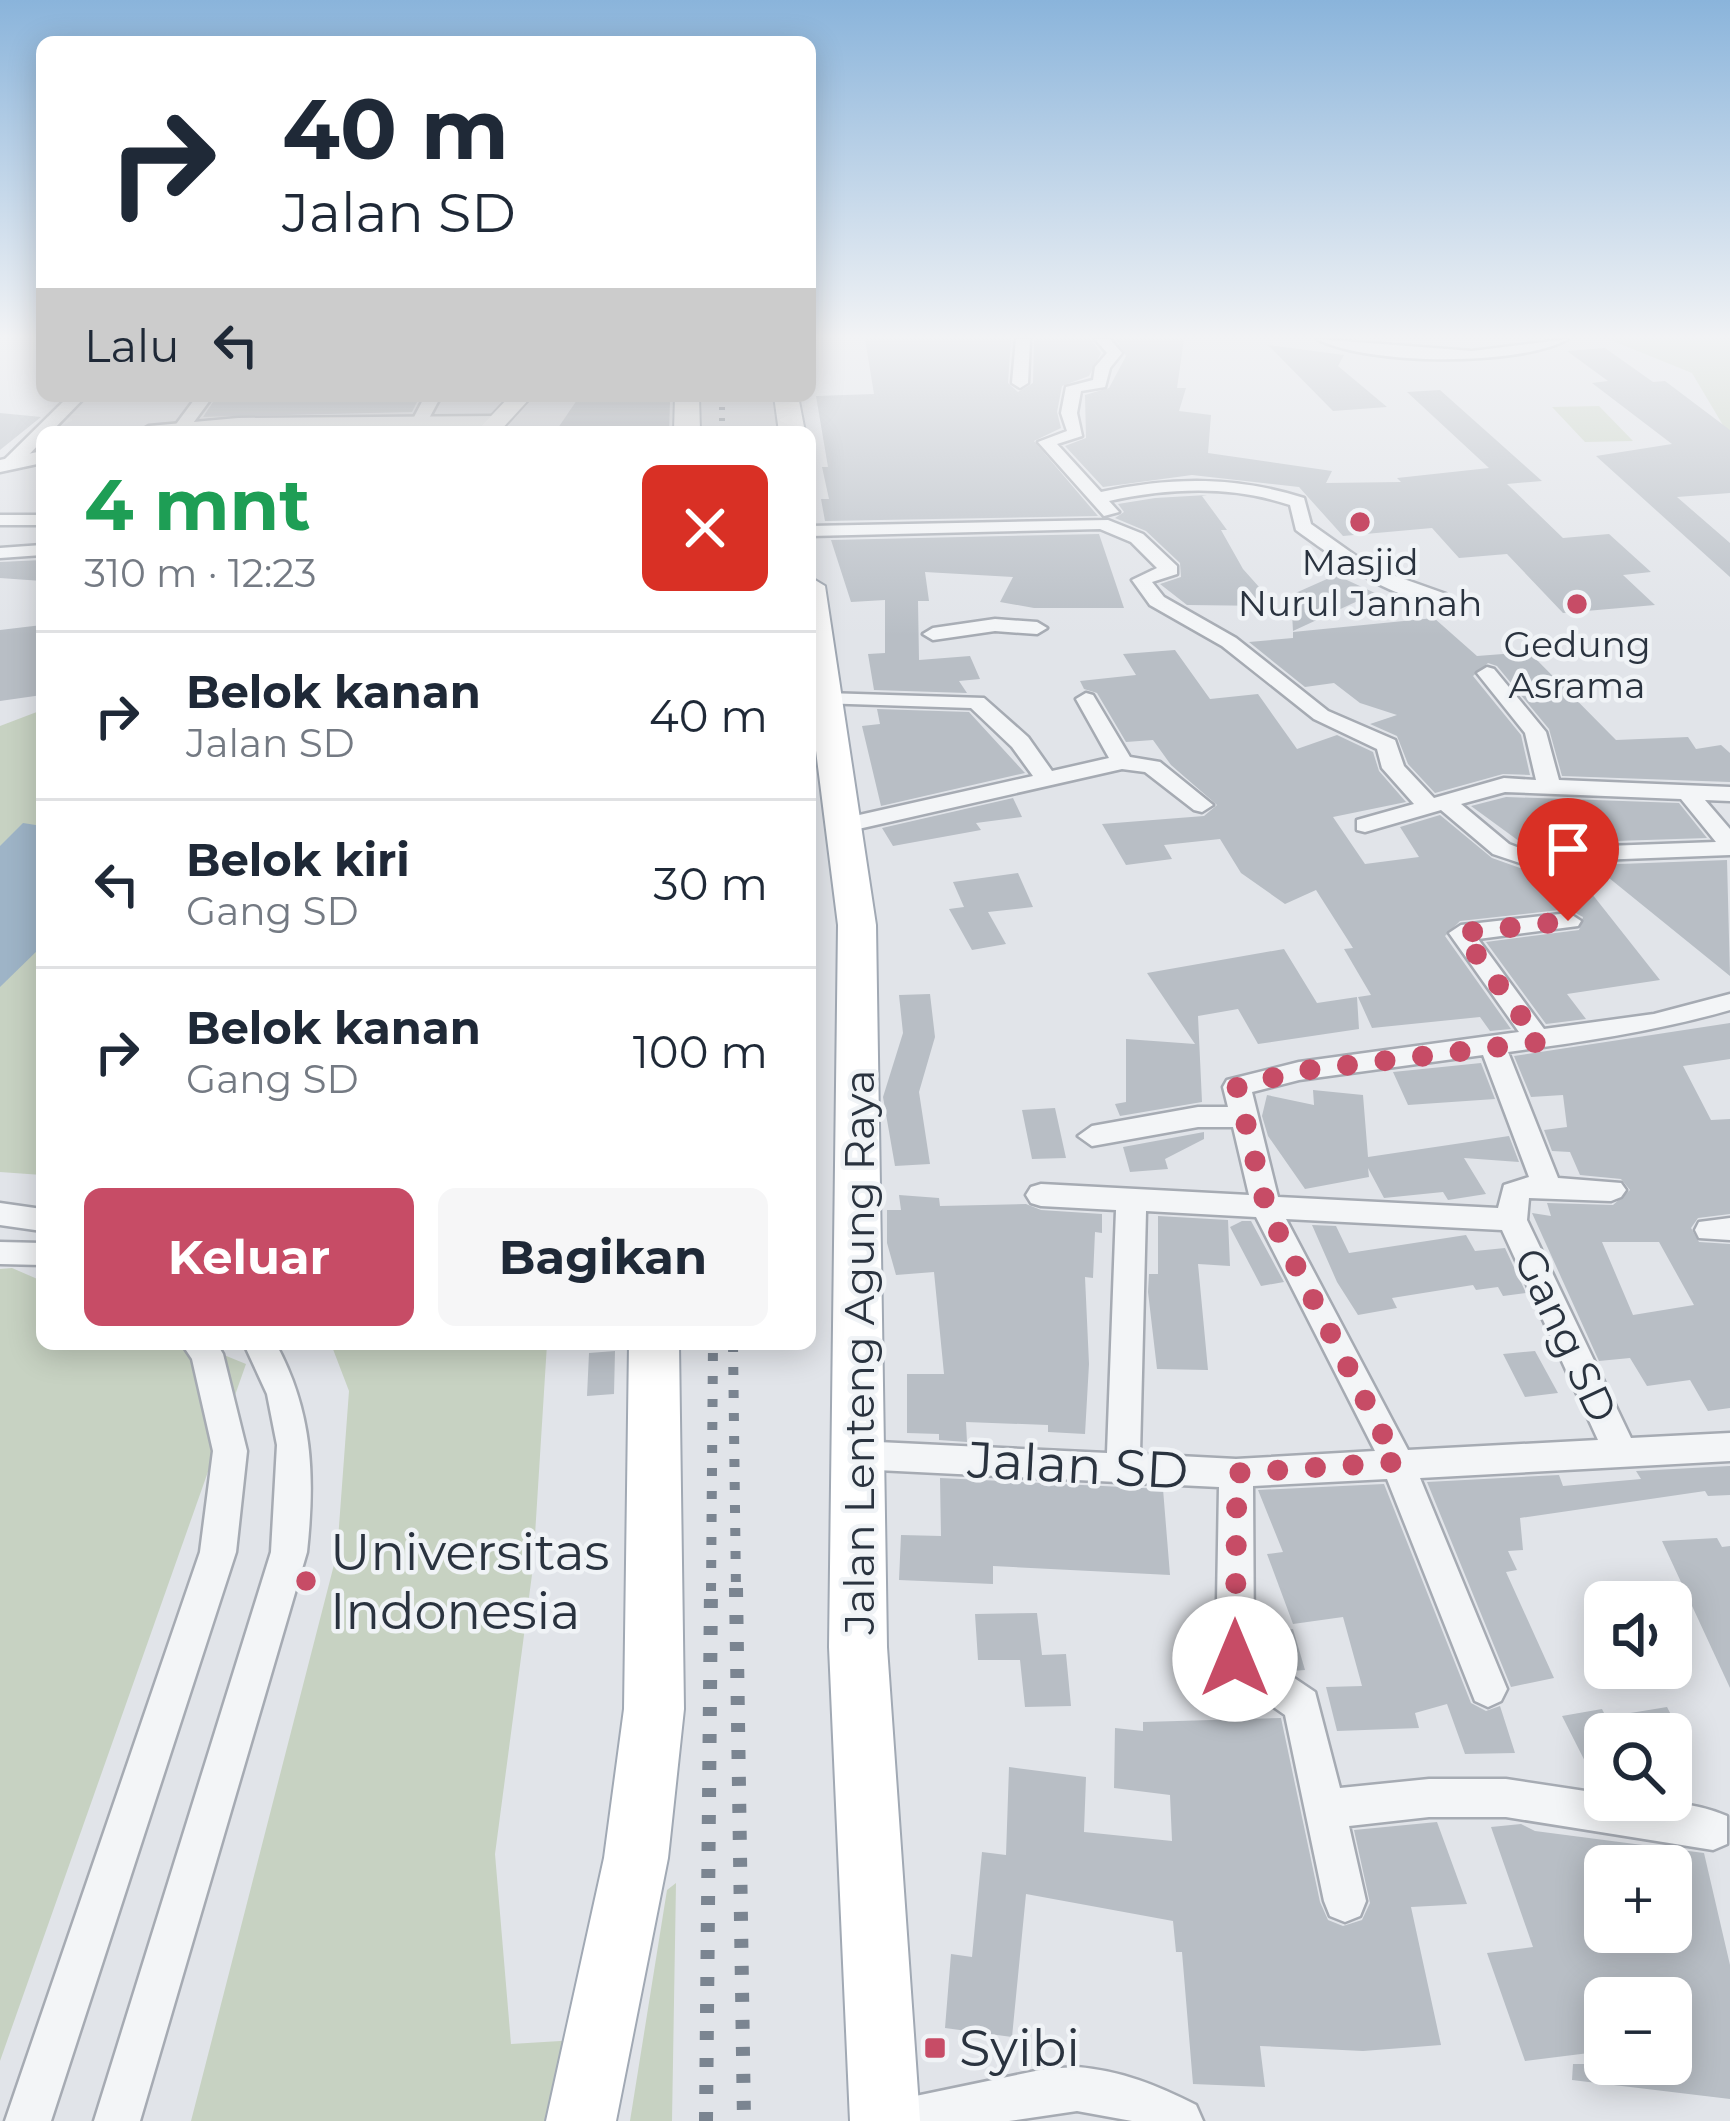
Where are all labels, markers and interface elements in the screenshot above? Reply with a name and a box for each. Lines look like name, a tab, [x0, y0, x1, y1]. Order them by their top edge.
text: 40 m	[282, 78, 509, 180]
icon: right	[84, 84, 240, 240]
text: Jalan SD	[282, 180, 516, 246]
icon: left	[203, 312, 269, 378]
text: Lalu	[84, 318, 179, 373]
text: 4 mnt	[84, 460, 311, 548]
button: close	[642, 465, 768, 591]
marker: Masjid Nurul Jannah	[1347, 509, 1373, 535]
place label: Masjid Nurul Jannah	[1238, 540, 1482, 625]
text: 310 m · 12:23	[84, 549, 316, 597]
marker: Gedung Asrama	[1564, 591, 1590, 617]
place label: Gedung Asrama	[1503, 622, 1651, 707]
text: Belok kanan	[186, 664, 481, 719]
icon: right	[84, 683, 150, 749]
text: 40 m	[649, 688, 768, 743]
text: Jalan SD	[186, 719, 355, 767]
pin	[1517, 798, 1619, 921]
icon: arrive	[1535, 816, 1601, 882]
text: Belok kiri	[186, 832, 410, 887]
icon: left	[84, 851, 150, 917]
text: 30 m	[653, 856, 768, 911]
text: Gang SD	[186, 887, 359, 935]
text: Belok kanan	[186, 1000, 481, 1055]
icon: right	[84, 1019, 150, 1085]
text: 100 m	[633, 1024, 768, 1079]
text: Gang SD	[186, 1055, 359, 1103]
street label: Jalan Lenteng Agung Raya	[833, 1069, 885, 1636]
button: Keluar	[84, 1188, 414, 1326]
button: Bagikan	[438, 1188, 768, 1326]
street label: Gang SD	[1503, 1240, 1629, 1430]
street label: Jalan SD	[965, 1428, 1190, 1502]
place label: Universitas Indonesia	[330, 1521, 609, 1642]
marker: Universitas Indonesia	[293, 1568, 319, 1594]
map controls	[1584, 1581, 1692, 2085]
button: sound	[1584, 1581, 1692, 1689]
position arrow	[1172, 1596, 1298, 1722]
button: search	[1584, 1713, 1692, 1821]
button: +	[1584, 1845, 1692, 1953]
button: −	[1584, 1977, 1692, 2085]
place label: Syibi	[959, 2017, 1080, 2079]
marker: Syibi	[922, 2035, 948, 2061]

